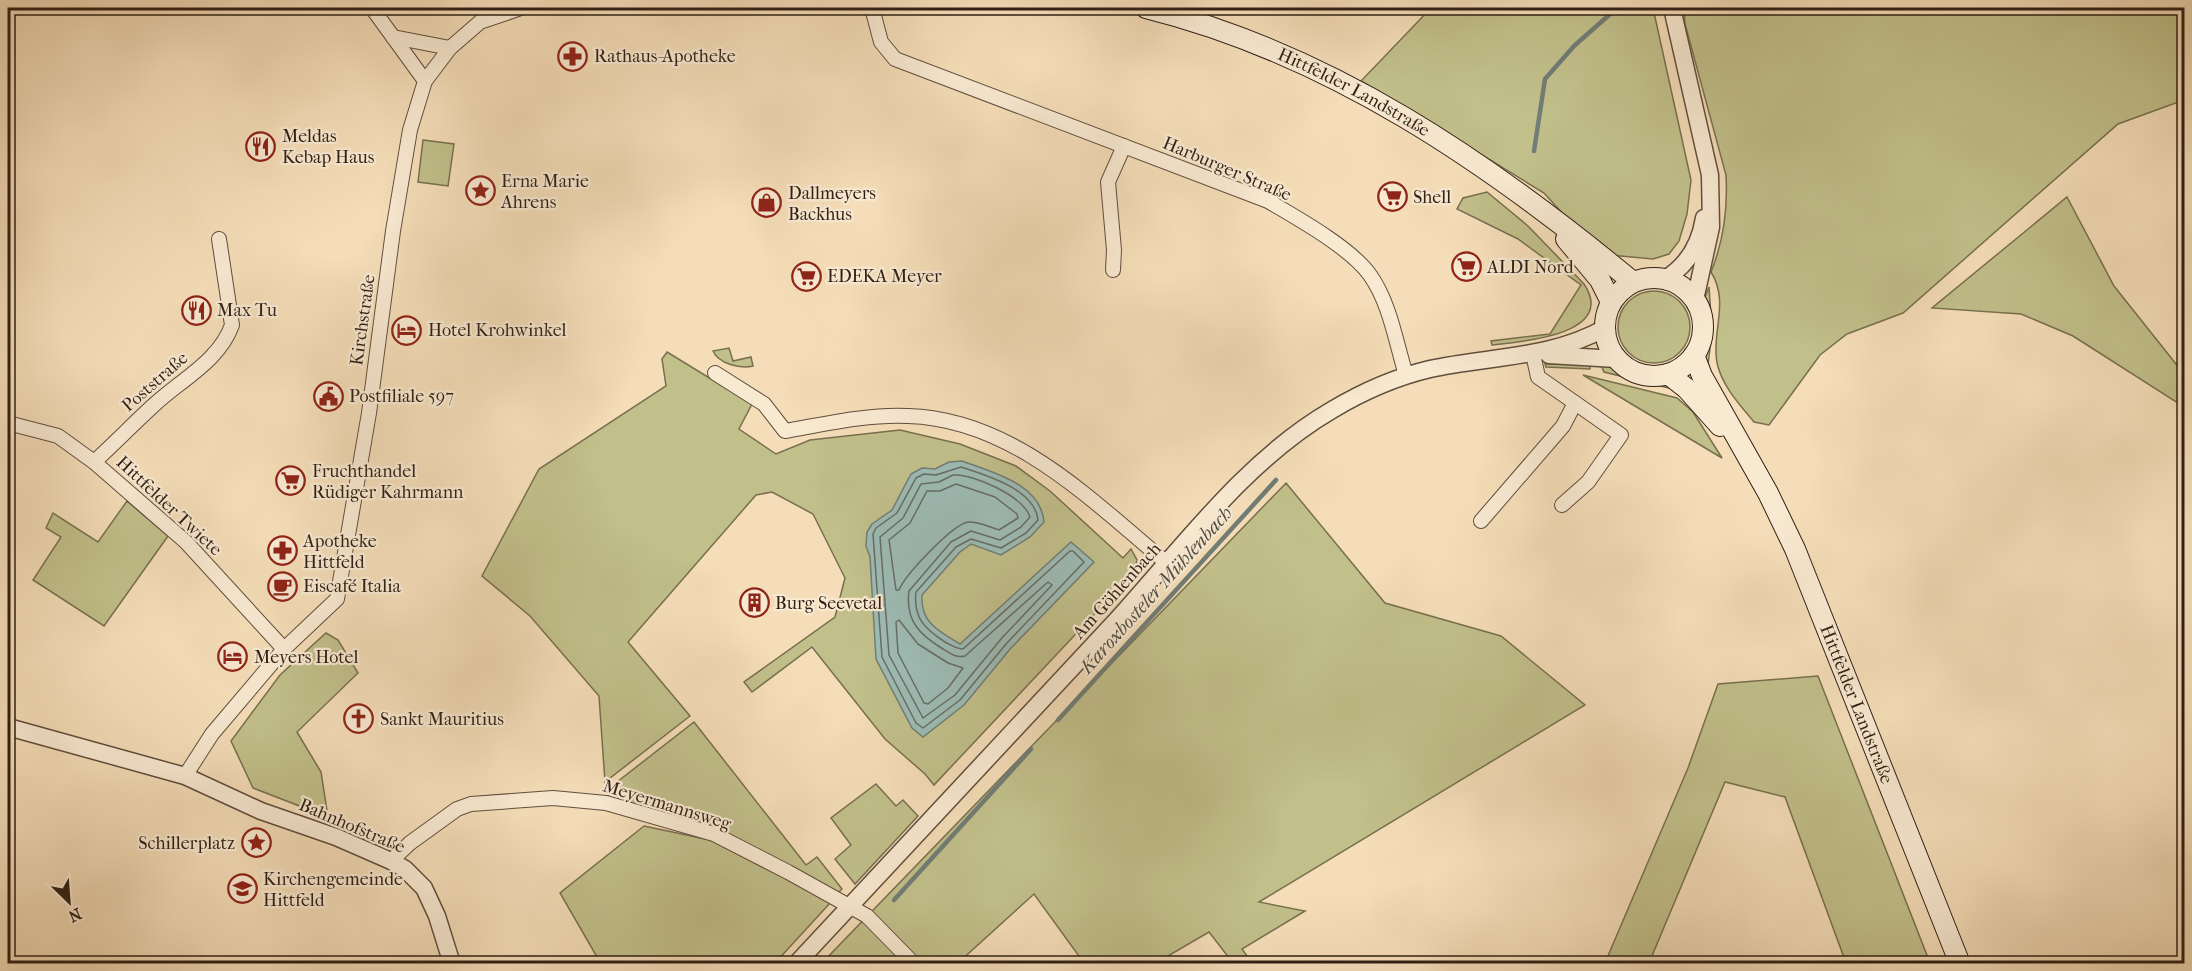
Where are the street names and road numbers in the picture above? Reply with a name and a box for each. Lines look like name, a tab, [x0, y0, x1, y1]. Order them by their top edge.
street label: Hittfelder Landstraße	[1275, 43, 1434, 141]
street label: Harburger Straße	[1159, 132, 1295, 206]
street label: Kirchstraße	[346, 273, 380, 367]
street label: Poststraße	[118, 348, 192, 416]
street label: Hittfelder Twiete	[112, 452, 226, 560]
street label: Am Göhlenbach	[1068, 539, 1166, 644]
street label: Hittfelder Landstraße	[1816, 622, 1898, 787]
street label: Meyermannsweg	[600, 776, 734, 835]
street label: Bahnhofstraße	[296, 794, 408, 858]

